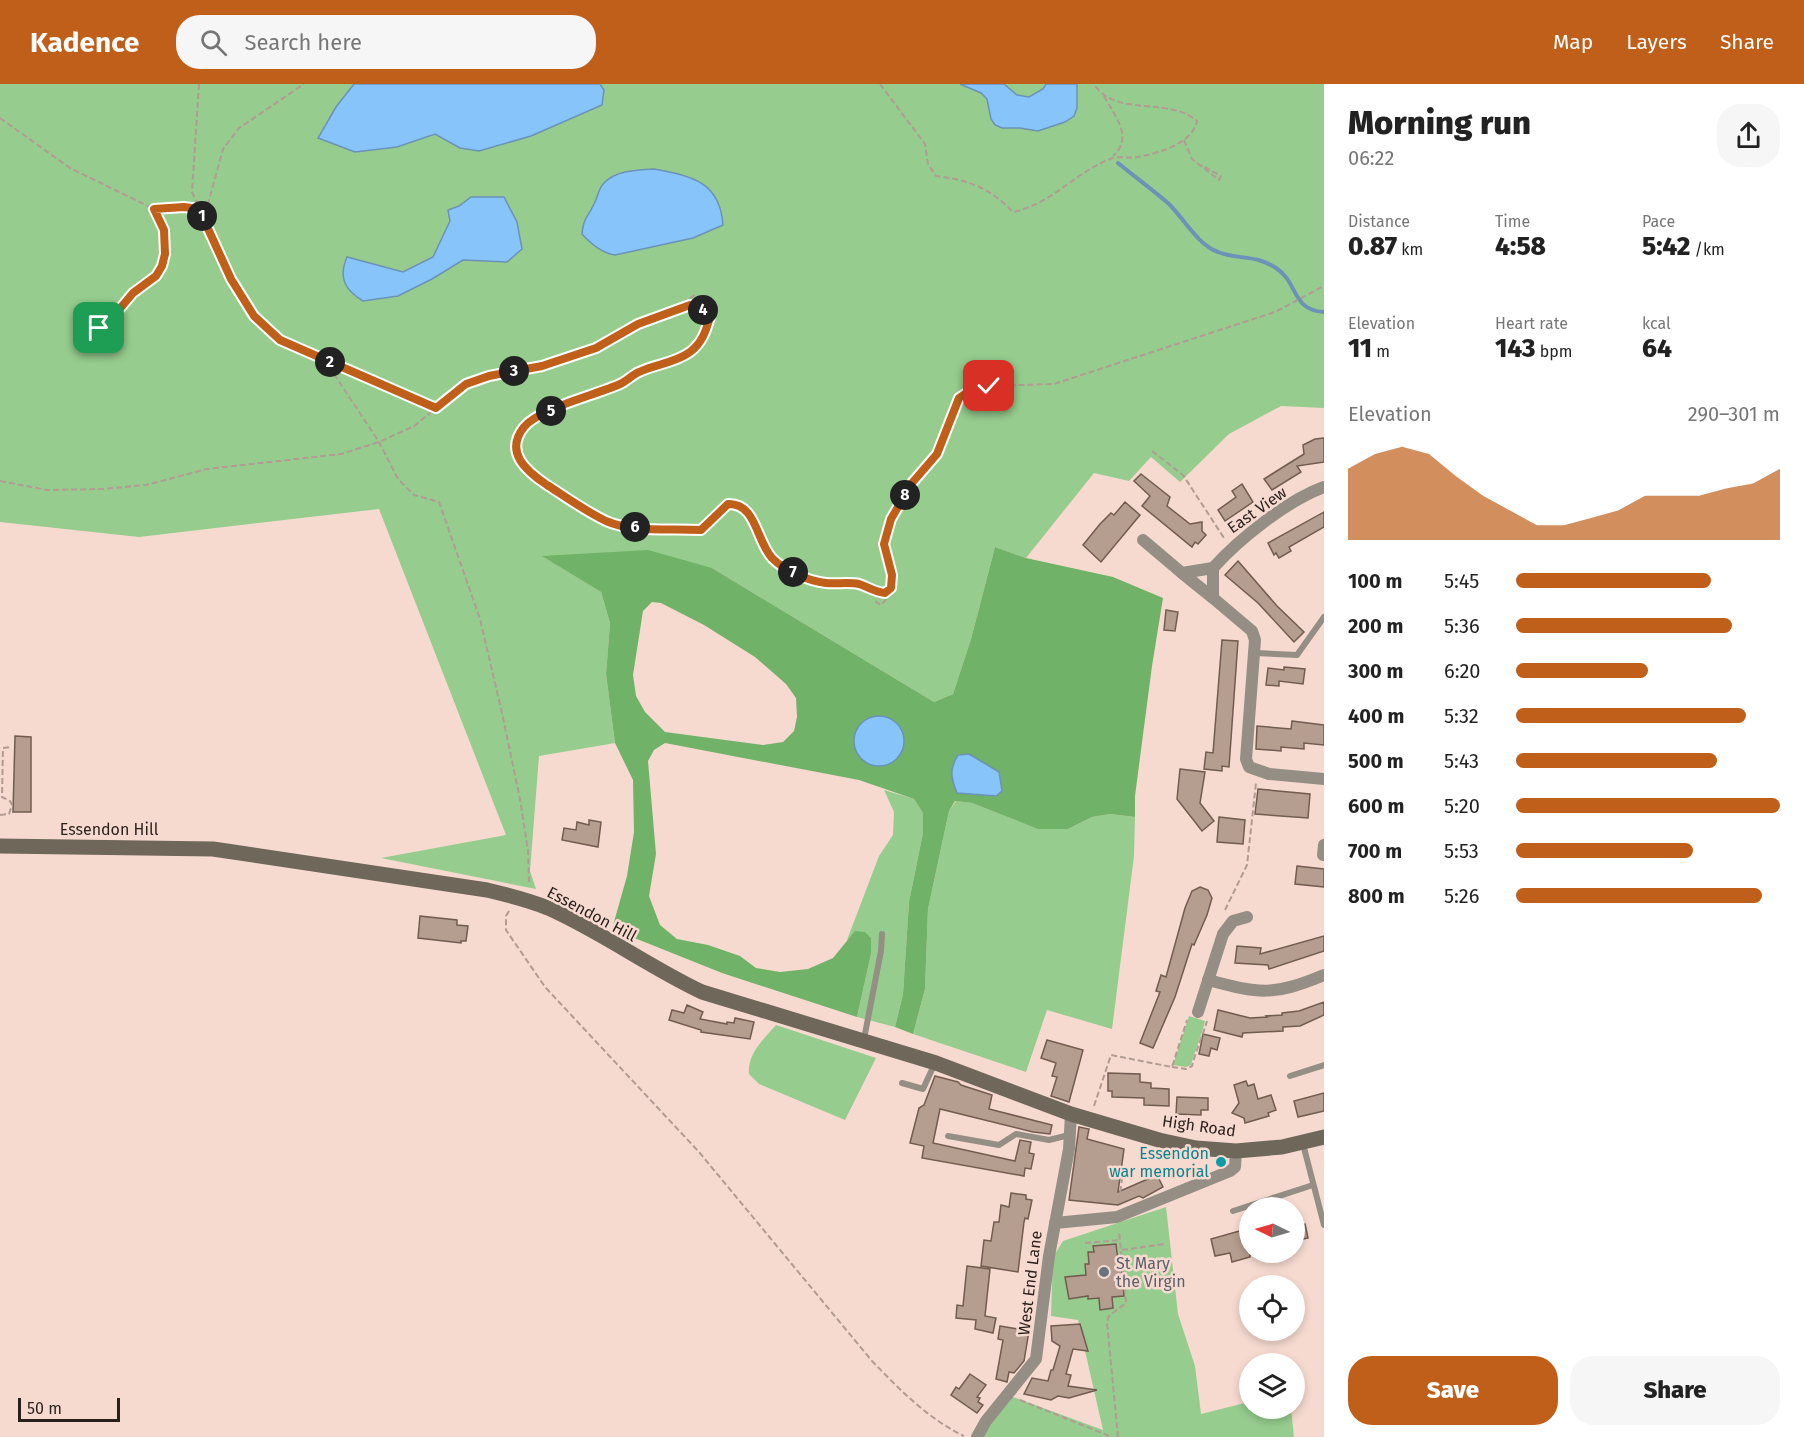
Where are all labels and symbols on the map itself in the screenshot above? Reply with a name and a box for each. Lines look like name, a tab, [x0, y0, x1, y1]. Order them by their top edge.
pin: 1	[187, 201, 217, 231]
pin: 4	[688, 295, 718, 325]
pin	[73, 302, 124, 353]
pin: 2	[315, 347, 345, 377]
pin: 3	[499, 356, 529, 386]
pin	[963, 360, 1014, 411]
pin: 5	[536, 396, 566, 426]
pin: 8	[890, 480, 920, 510]
street label: East View	[1224, 482, 1291, 537]
pin: 6	[620, 512, 650, 542]
pin: 7	[778, 557, 808, 587]
street label: Essendon Hill	[60, 820, 159, 839]
street label: Essendon Hill	[544, 882, 640, 946]
street label: High Road	[1161, 1111, 1237, 1141]
place label: Essendon war memorial	[1109, 1144, 1209, 1181]
marker: Essendon war memorial	[1214, 1155, 1228, 1169]
north arrow	[1239, 1197, 1305, 1263]
street label: West End Lane	[1014, 1230, 1046, 1336]
place label: St Mary the Virgin	[1116, 1254, 1186, 1291]
marker: St Mary the Virgin	[1097, 1265, 1111, 1279]
scale bar	[18, 1395, 120, 1422]

